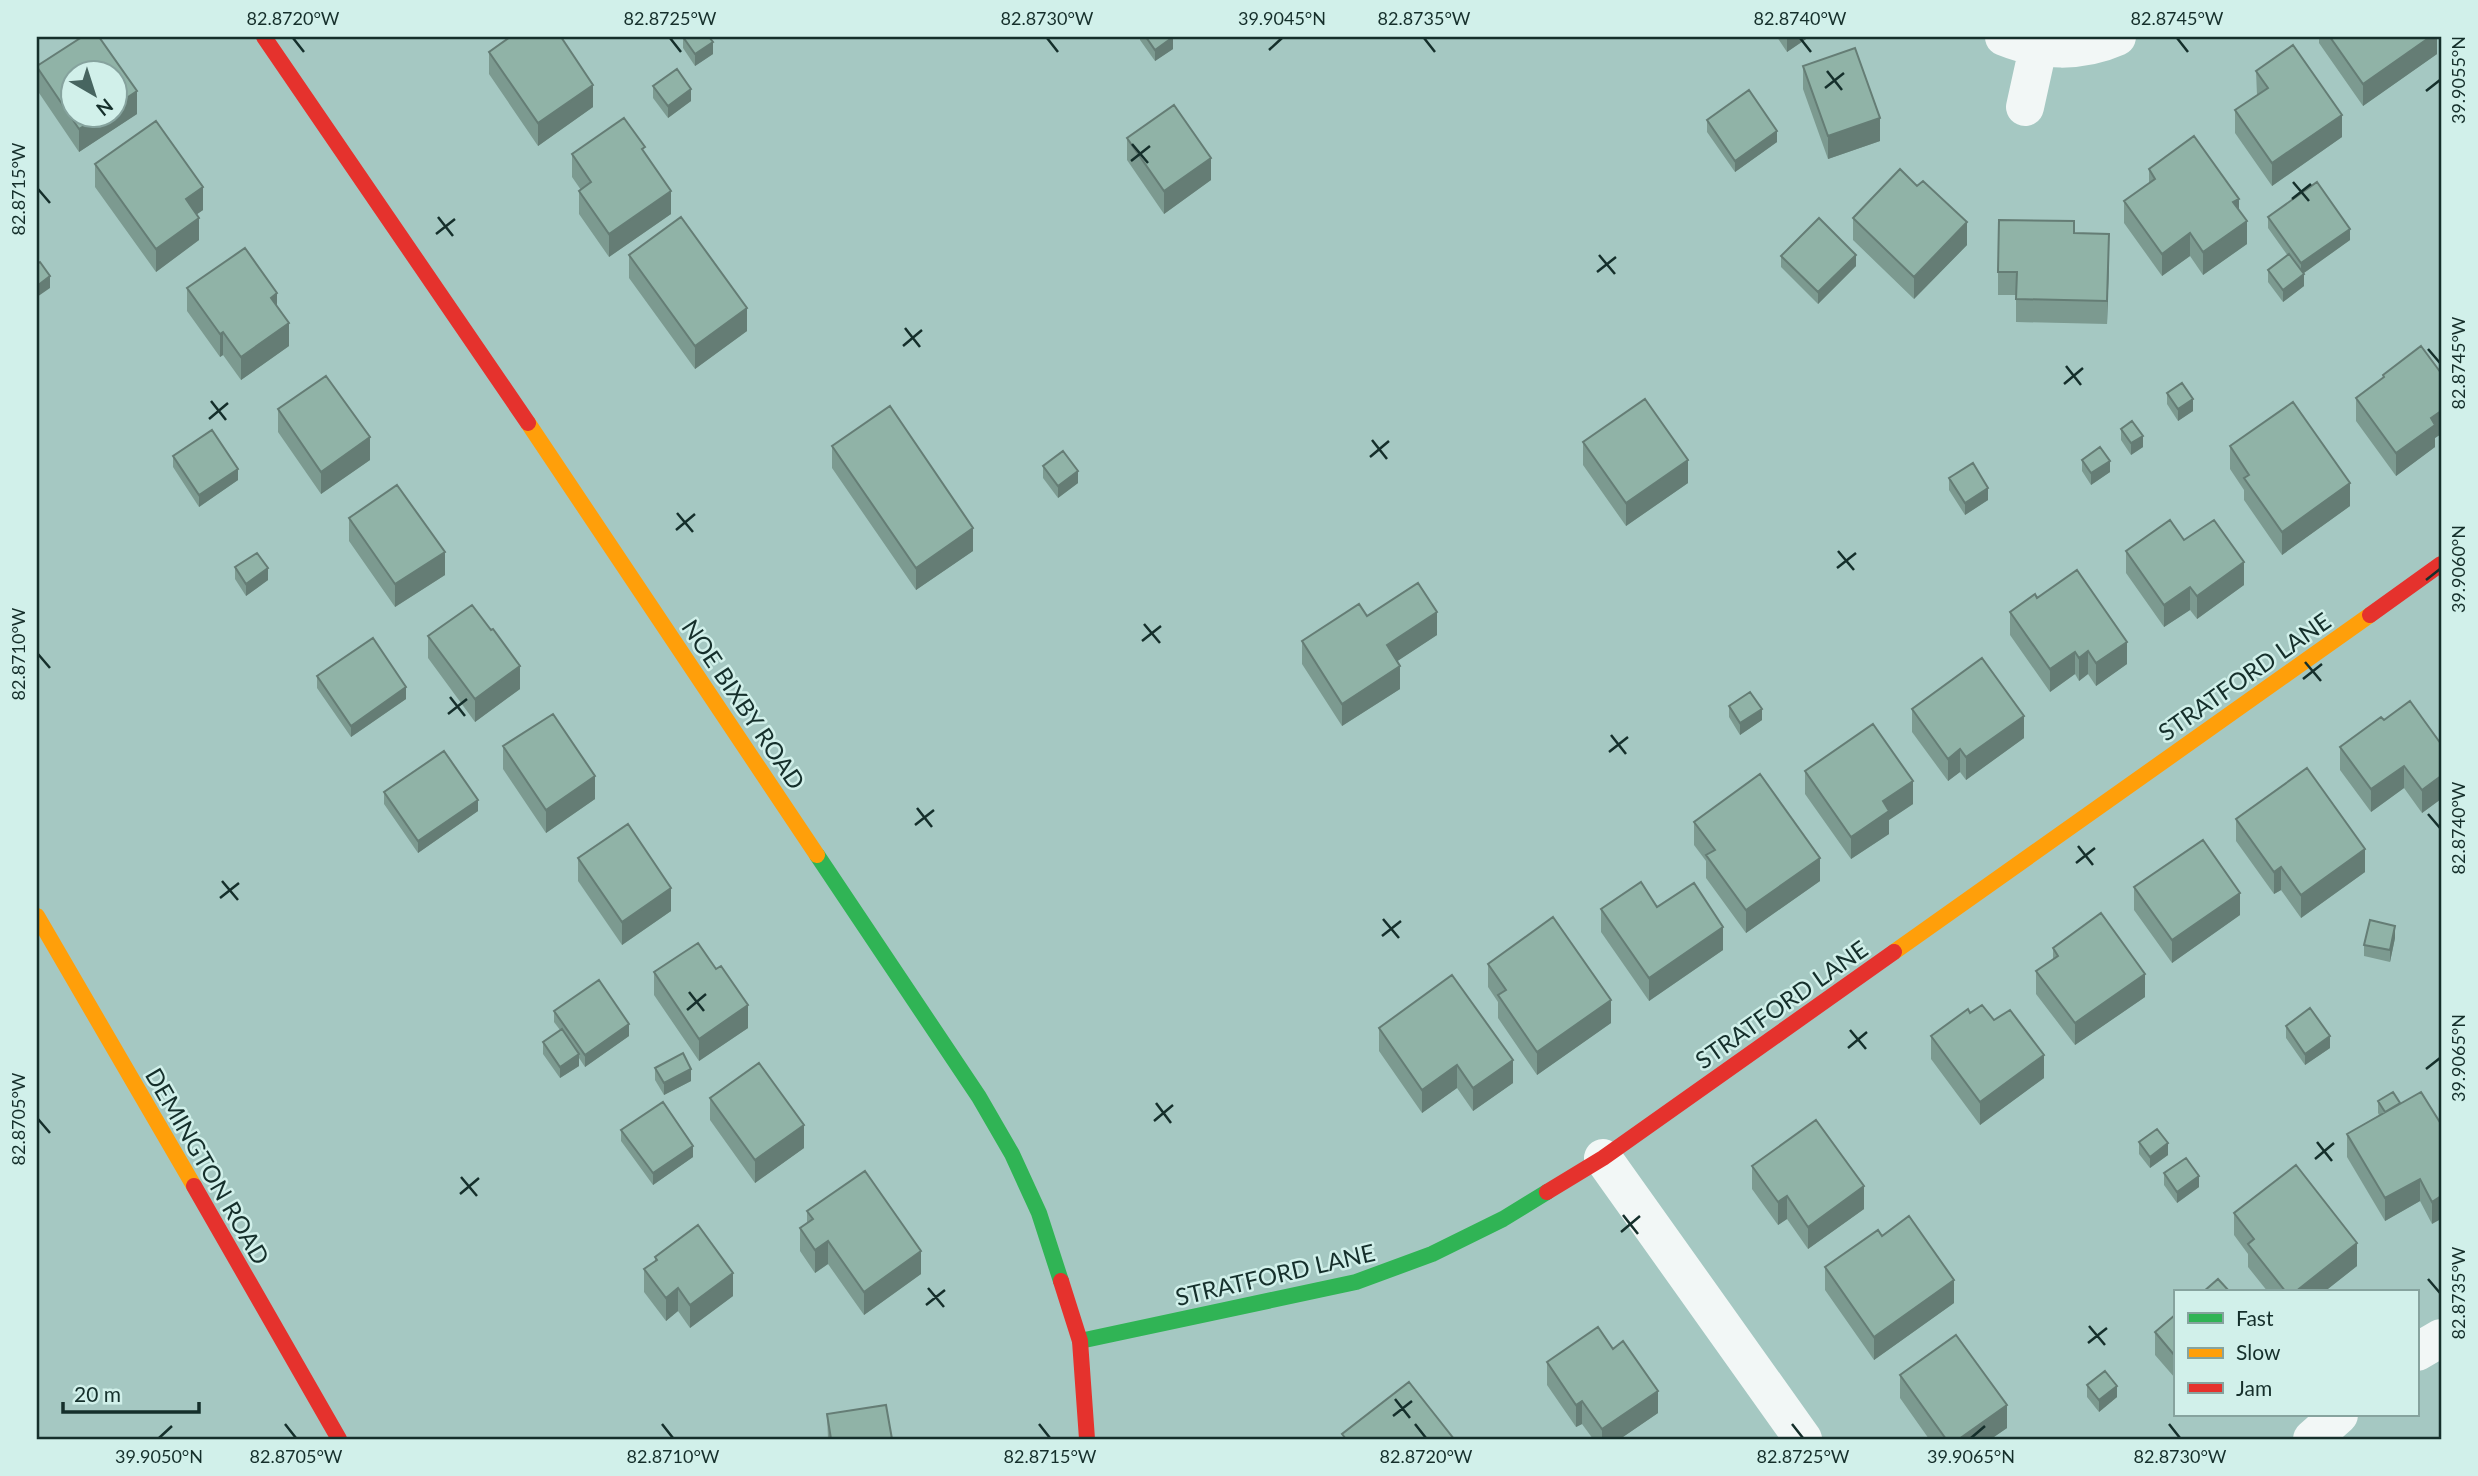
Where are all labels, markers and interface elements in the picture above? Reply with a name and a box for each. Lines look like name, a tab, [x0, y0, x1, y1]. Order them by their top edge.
text: 82.8720°W	[247, 7, 340, 29]
text: 82.8725°W	[624, 7, 717, 29]
text: 82.8730°W	[1001, 7, 1094, 29]
text: 39.9045°N	[1238, 7, 1326, 29]
text: 82.8735°W	[1378, 7, 1471, 29]
text: 82.8740°W	[1754, 7, 1847, 29]
text: 82.8745°W	[2131, 7, 2224, 29]
text: 39.9055°N	[2447, 36, 2469, 124]
north arrow	[60, 60, 130, 130]
text: N	[92, 94, 118, 121]
text: 82.8715°W	[7, 142, 29, 236]
text: 82.8745°W	[2447, 316, 2469, 410]
text: 39.9060°N	[2447, 525, 2469, 613]
street label: STRATFORD LANE	[2152, 606, 2336, 746]
text: 82.8710°W	[7, 607, 29, 701]
street label: NOE BIXBY ROAD	[676, 614, 812, 794]
text: 82.8740°W	[2447, 781, 2469, 875]
street label: STRATFORD LANE	[1689, 934, 1873, 1074]
text: 39.9065°N	[2447, 1014, 2469, 1102]
street label: DEMINGTON ROAD	[140, 1063, 276, 1269]
text: 82.8705°W	[7, 1072, 29, 1166]
street label: STRATFORD LANE	[1172, 1237, 1378, 1311]
text: 82.8735°W	[2447, 1246, 2469, 1340]
legend	[2174, 1290, 2418, 1416]
text: Fast	[2236, 1305, 2274, 1330]
text: Slow	[2236, 1339, 2281, 1364]
scale bar	[63, 1371, 200, 1415]
text: Jam	[2236, 1375, 2272, 1400]
text: 20 m	[74, 1381, 121, 1406]
text: 39.9050°N	[115, 1445, 203, 1467]
text: 82.8705°W	[250, 1445, 343, 1467]
text: 82.8710°W	[627, 1445, 720, 1467]
text: 82.8715°W	[1004, 1445, 1097, 1467]
text: 82.8720°W	[1380, 1445, 1473, 1467]
text: 82.8725°W	[1757, 1445, 1850, 1467]
text: 39.9065°N	[1927, 1445, 2015, 1467]
text: 82.8730°W	[2134, 1445, 2227, 1467]

